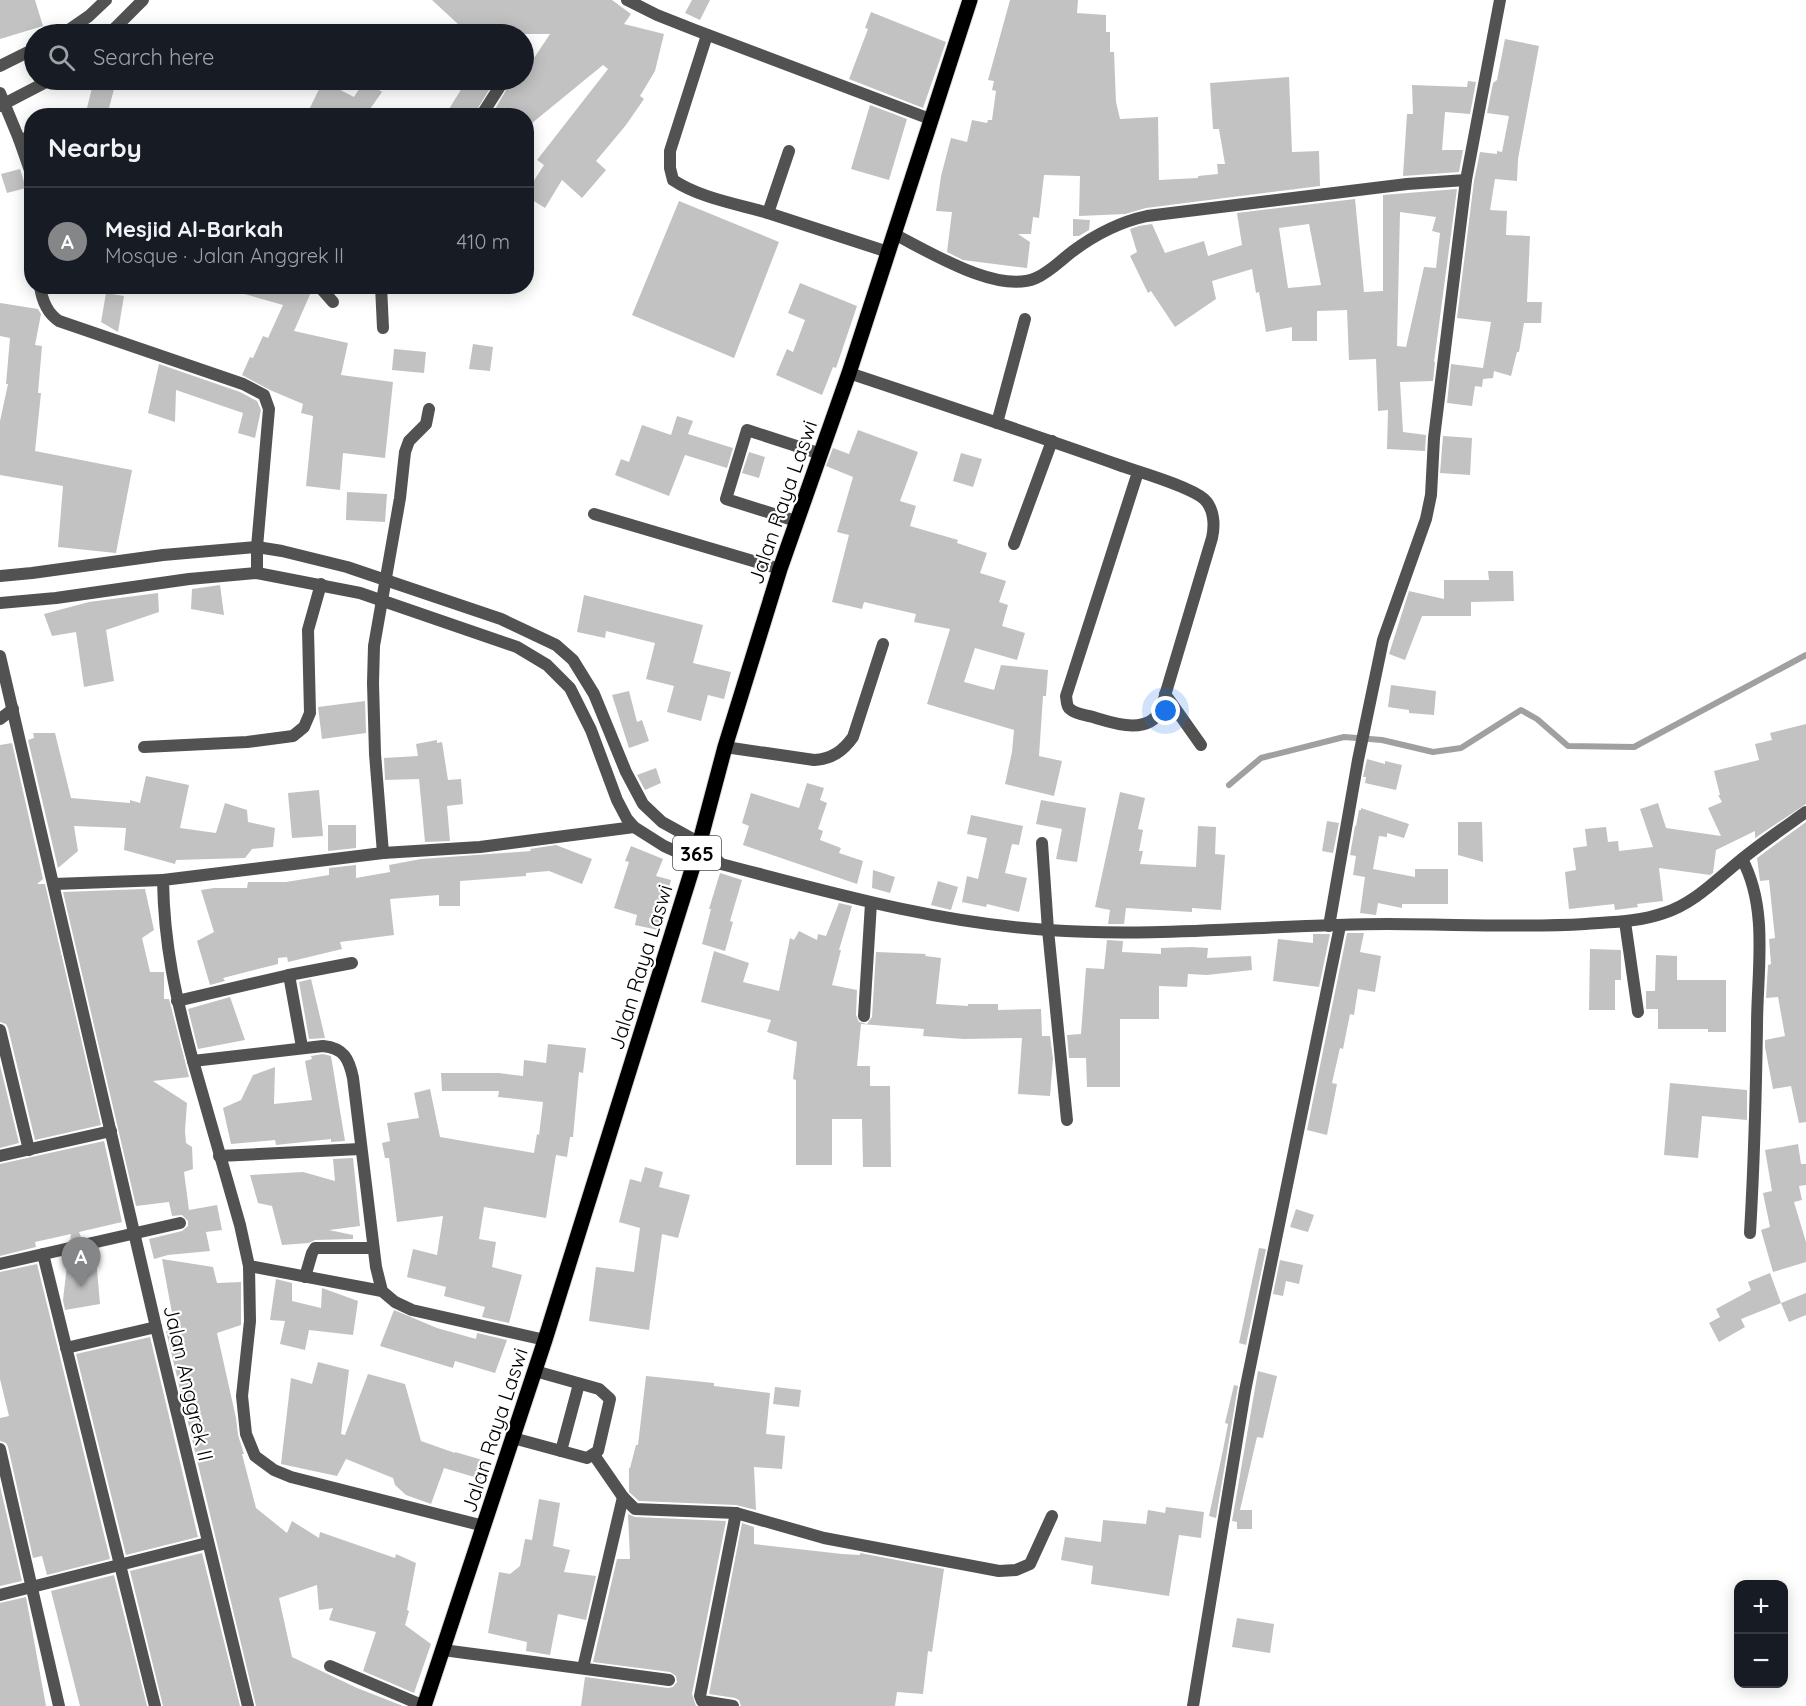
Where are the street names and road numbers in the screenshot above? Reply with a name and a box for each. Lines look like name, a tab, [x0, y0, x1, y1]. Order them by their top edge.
street label: Jalan Raya Laswi	[742, 417, 822, 587]
road number: 365	[673, 836, 721, 870]
street label: Jalan Raya Laswi	[603, 881, 677, 1053]
street label: Jalan Anggrek II	[158, 1303, 220, 1463]
street label: Jalan Raya Laswi	[455, 1344, 533, 1516]

